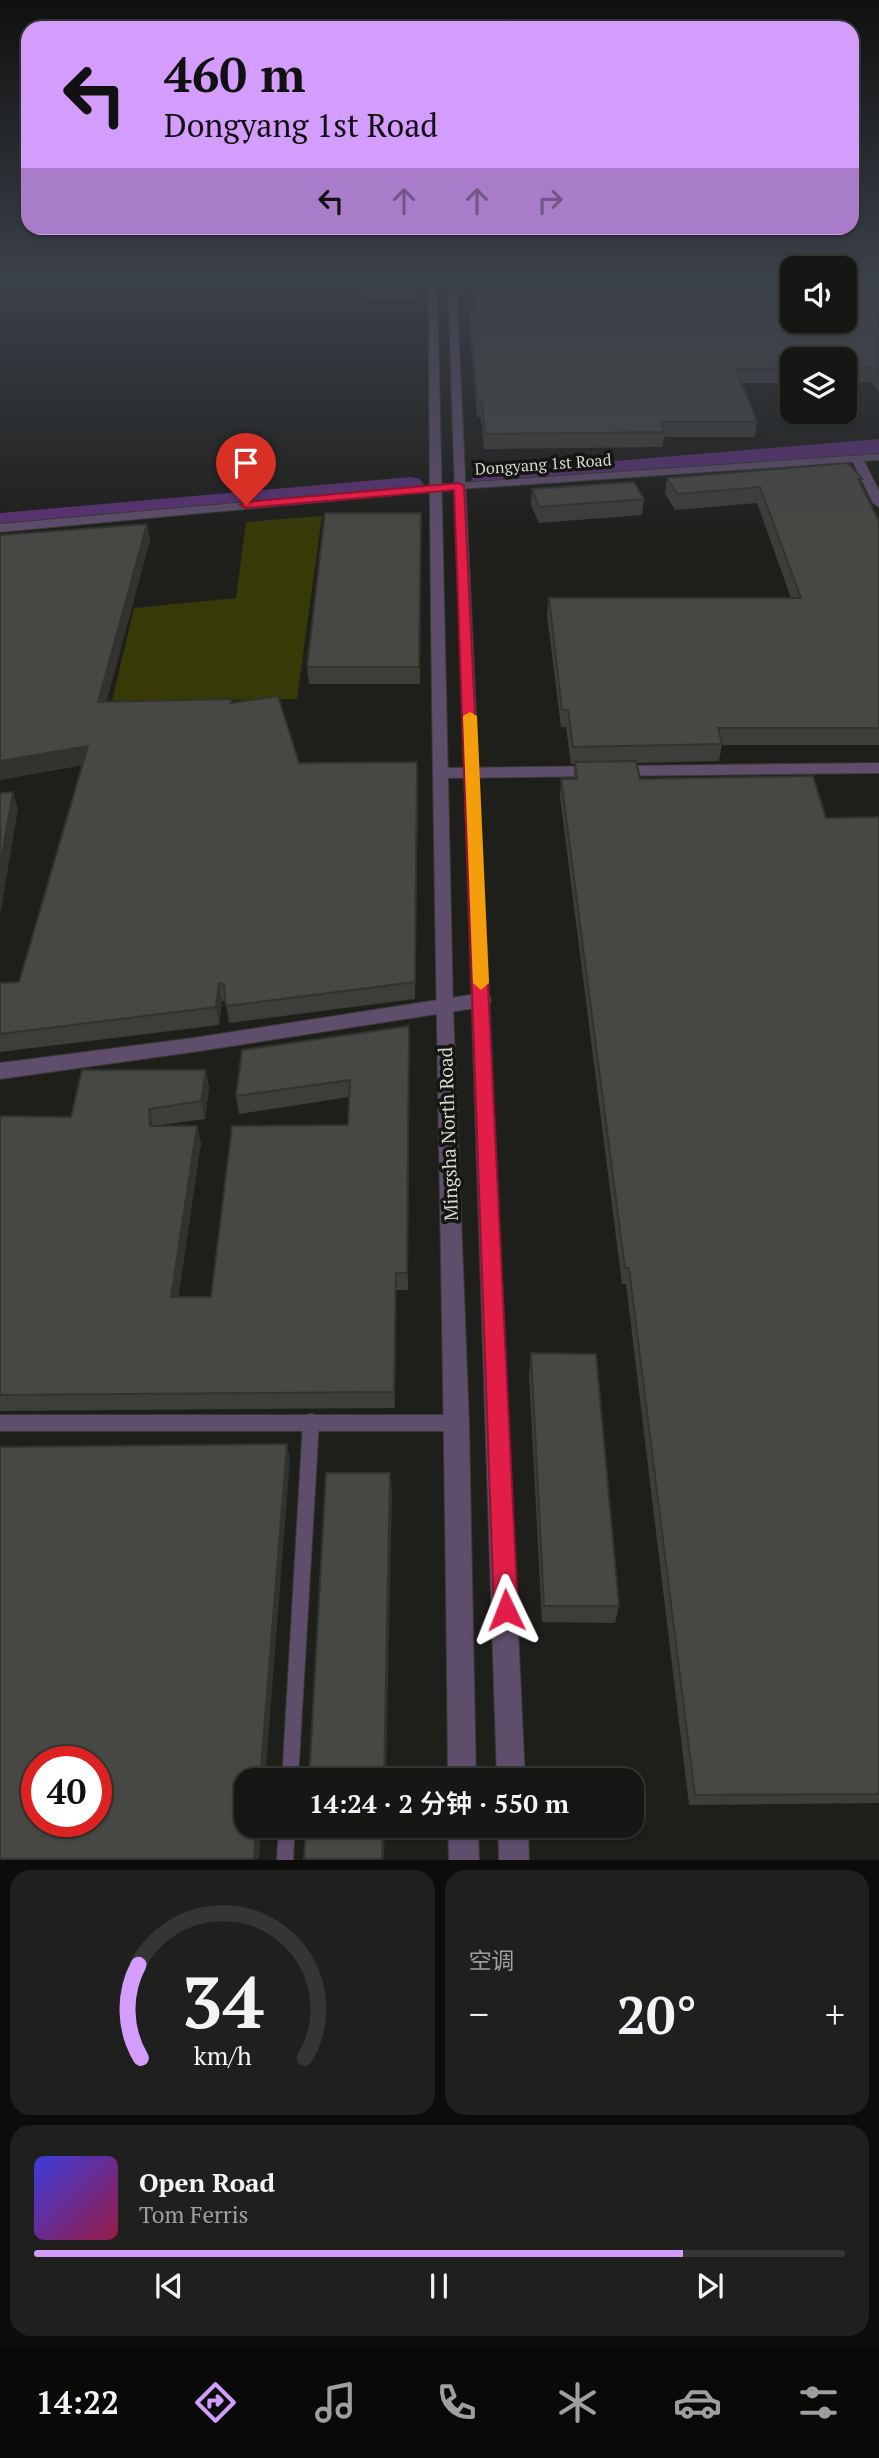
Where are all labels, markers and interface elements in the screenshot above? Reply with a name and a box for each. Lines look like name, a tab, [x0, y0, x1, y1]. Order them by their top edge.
text: 460 m	[164, 41, 306, 106]
icon: left	[49, 49, 140, 140]
text: Dongyang 1st Road	[164, 104, 438, 146]
icon: left	[312, 182, 350, 220]
icon: ahead	[385, 182, 423, 220]
icon: ahead	[458, 182, 496, 220]
icon: right	[531, 182, 569, 220]
map controls	[780, 256, 857, 424]
button: sound	[780, 256, 857, 333]
button: layers	[780, 347, 857, 424]
pin	[216, 433, 276, 505]
icon: arrive	[227, 444, 265, 482]
street label: Dongyang 1st Road	[474, 448, 612, 480]
street label: Mingsha North Road	[432, 1046, 463, 1221]
position arrow	[469, 1573, 543, 1647]
speed limit sign: 40	[21, 1746, 112, 1837]
text: 14:24 · 2 分钟 · 550 m	[309, 1786, 569, 1820]
text: 空调	[469, 1945, 515, 1976]
text: 34	[181, 1953, 263, 2050]
text: 20°	[617, 1980, 697, 2049]
text: −	[469, 1989, 489, 2039]
text: +	[825, 1989, 845, 2039]
text: km/h	[193, 2039, 251, 2072]
text: Open Road	[139, 2165, 275, 2199]
text: Tom Ferris	[139, 2199, 249, 2230]
icon: previous	[150, 2267, 188, 2305]
icon: pause	[420, 2267, 458, 2305]
icon: next	[691, 2267, 729, 2305]
icon: directions	[191, 2378, 240, 2427]
icon: music	[311, 2378, 360, 2427]
icon: phone	[432, 2378, 481, 2427]
icon: climate	[553, 2378, 602, 2427]
icon: car	[673, 2378, 722, 2427]
icon: filters	[794, 2378, 843, 2427]
text: 14:22	[36, 2381, 119, 2423]

